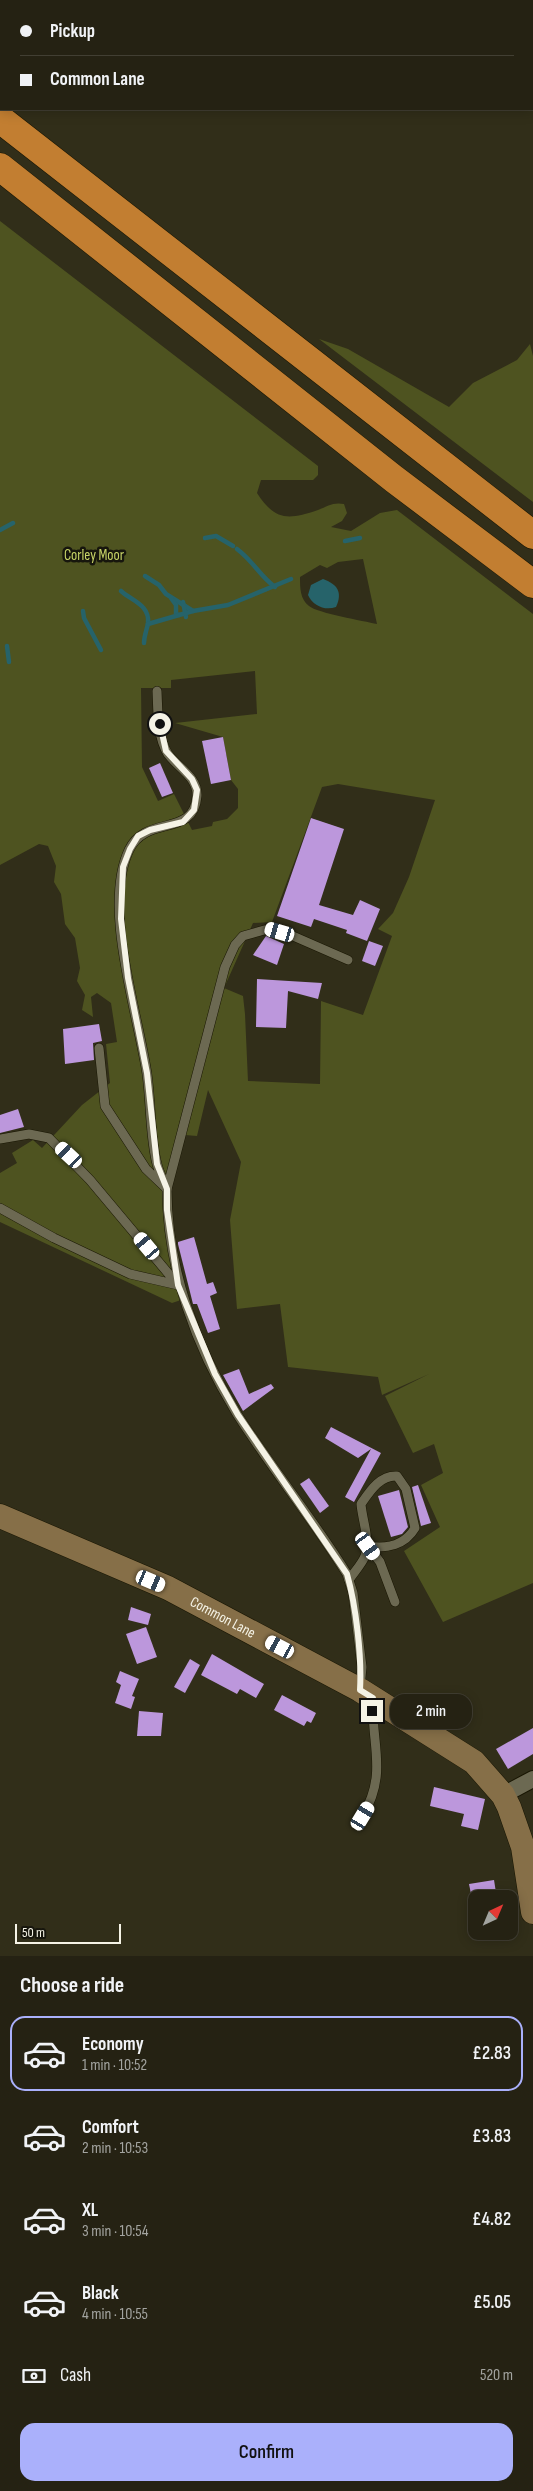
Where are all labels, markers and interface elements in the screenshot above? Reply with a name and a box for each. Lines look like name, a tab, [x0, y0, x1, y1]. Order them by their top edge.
text: Pickup	[50, 20, 95, 43]
text: Common Lane	[50, 68, 145, 91]
park label: Corley Moor	[64, 546, 125, 565]
route start	[149, 713, 171, 735]
car	[263, 921, 296, 943]
car	[52, 1139, 85, 1171]
car	[131, 1230, 162, 1262]
car	[353, 1529, 382, 1563]
car	[134, 1568, 167, 1594]
street label: Common Lane	[187, 1592, 259, 1642]
car	[263, 1633, 296, 1661]
callout: 2 min	[390, 1694, 472, 1728]
route end	[361, 1700, 383, 1722]
text: 2 min	[416, 1702, 446, 1721]
car	[348, 1799, 377, 1833]
north arrow	[468, 1890, 518, 1940]
map controls	[468, 1890, 518, 1940]
scale bar	[15, 1921, 121, 1944]
text: 50 m	[22, 1924, 45, 1941]
text: Choose a ride	[20, 1972, 124, 1999]
icon: car	[22, 2031, 67, 2076]
text: Economy	[82, 2033, 144, 2056]
text: £2.83	[472, 2042, 511, 2065]
text: 1 min · 10:52	[82, 2056, 147, 2075]
icon: car	[22, 2114, 67, 2159]
text: Comfort	[82, 2116, 139, 2139]
text: £3.83	[472, 2125, 511, 2148]
text: 2 min · 10:53	[82, 2139, 148, 2158]
icon: car	[22, 2197, 67, 2242]
text: XL	[82, 2199, 98, 2222]
text: £4.82	[472, 2208, 511, 2231]
text: 3 min · 10:54	[82, 2222, 148, 2241]
icon: car	[22, 2280, 67, 2325]
text: Black	[82, 2282, 119, 2305]
text: £5.05	[473, 2291, 511, 2314]
text: 4 min · 10:55	[82, 2305, 148, 2324]
icon: cash	[20, 2362, 48, 2390]
text: Cash	[60, 2364, 91, 2387]
text: 520 m	[480, 2366, 513, 2385]
button: Confirm	[20, 2423, 513, 2481]

